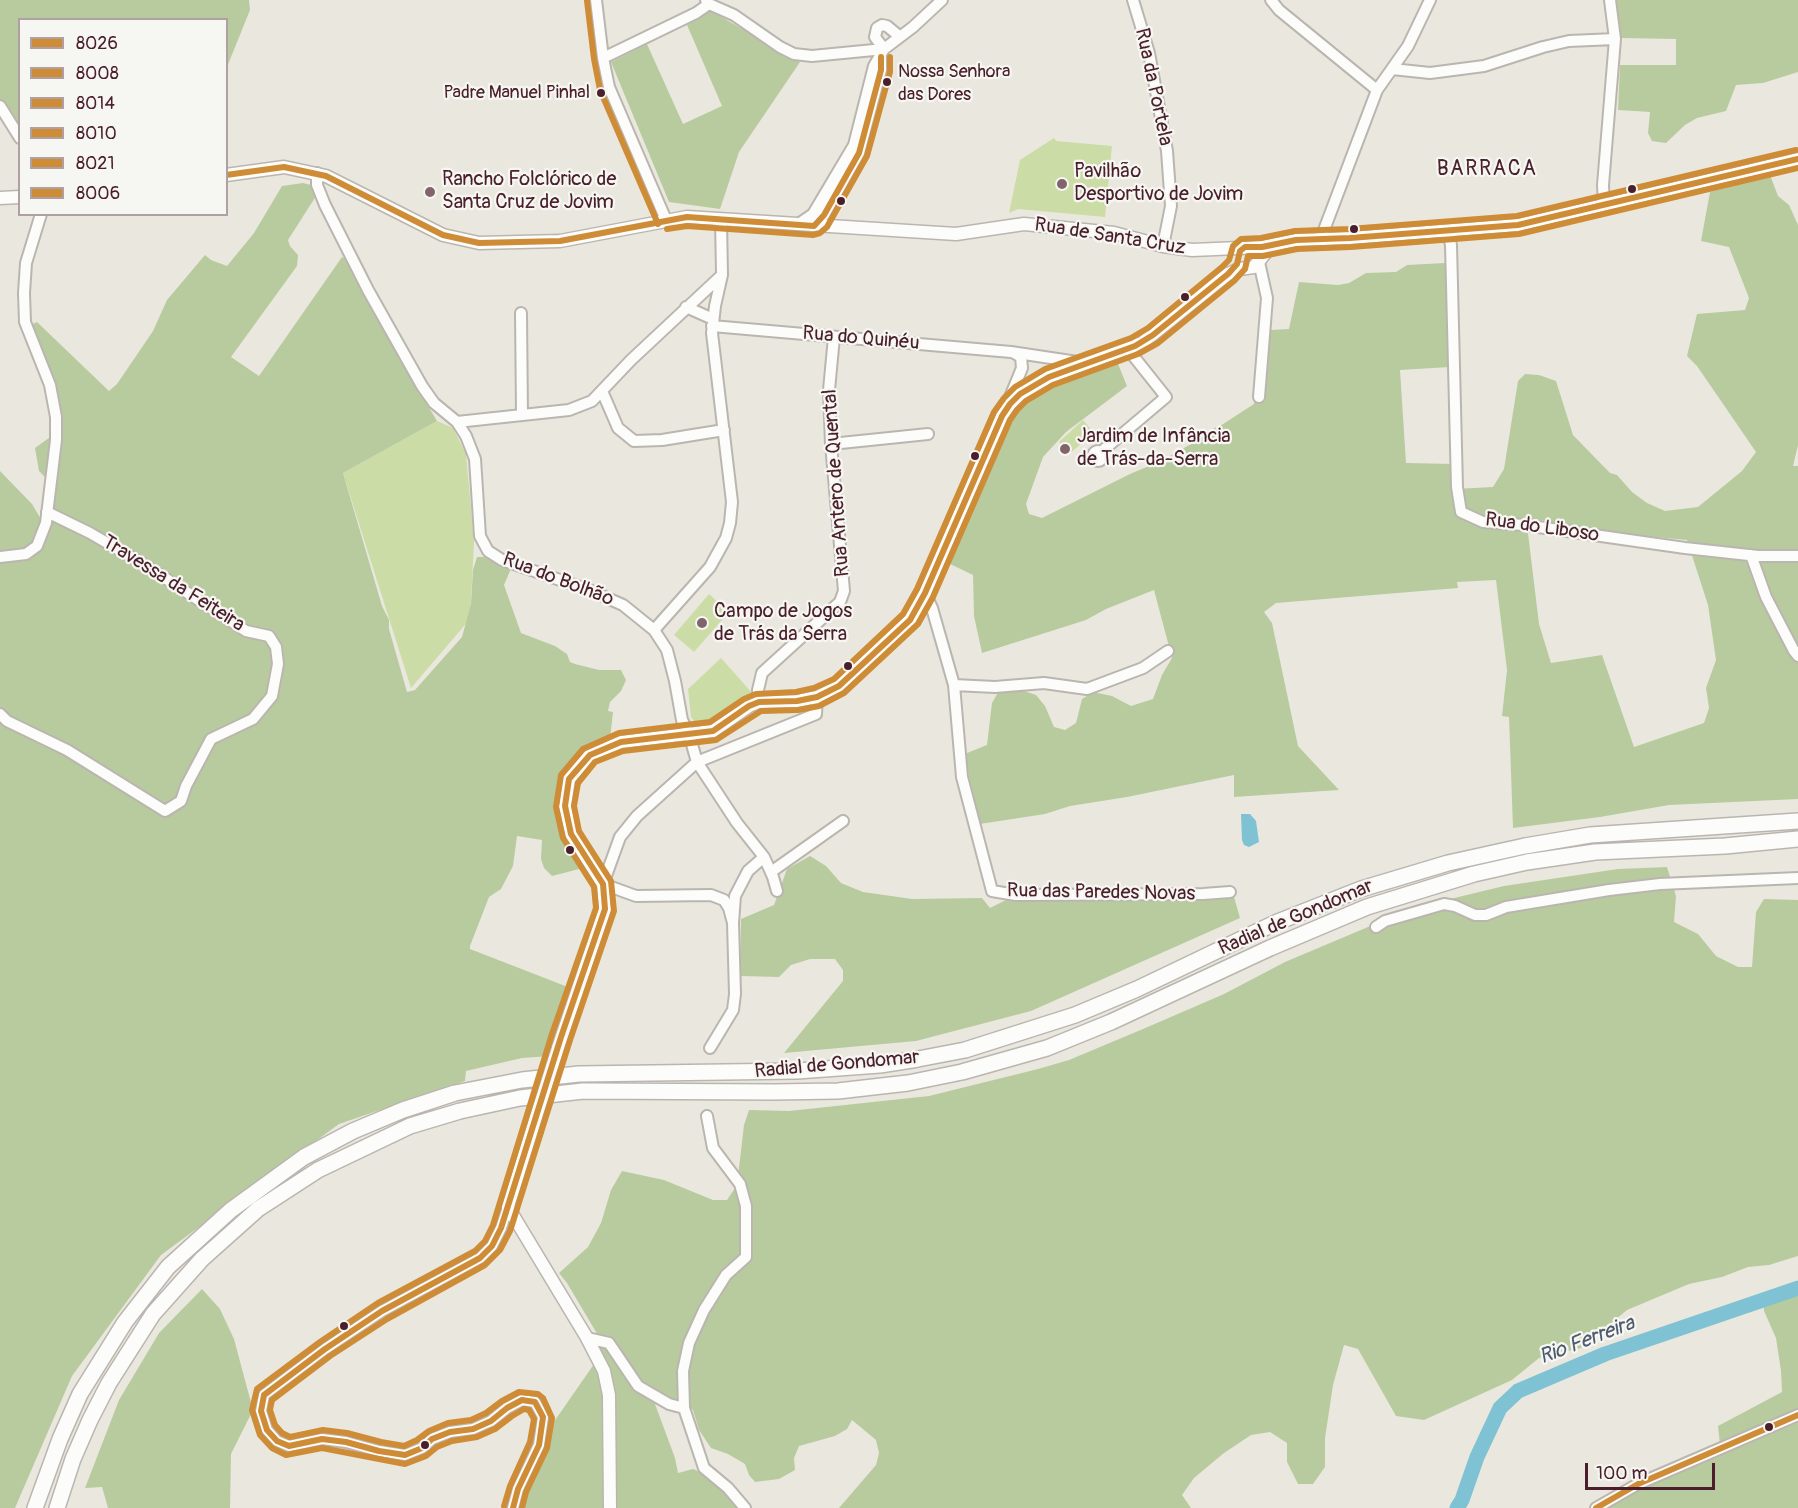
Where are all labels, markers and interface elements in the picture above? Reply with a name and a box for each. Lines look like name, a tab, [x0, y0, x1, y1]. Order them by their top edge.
legend	[18, 18, 228, 216]
street label: Rua da Portela	[1129, 26, 1177, 148]
text: 8026	[76, 32, 118, 55]
place label: Nossa Senhora das Dores	[898, 61, 1010, 104]
text: 8008	[76, 62, 119, 85]
marker: Nossa Senhora das Dores	[881, 76, 893, 88]
place label: Padre Manuel Pinhal	[443, 82, 590, 104]
marker: Padre Manuel Pinhal	[595, 87, 607, 99]
text: 8014	[76, 92, 115, 115]
text: 8010	[76, 122, 117, 145]
text: 8021	[76, 152, 114, 175]
district label: BARRACA	[1437, 157, 1537, 183]
place label: Pavilhão Desportivo de Jovim	[1074, 160, 1243, 207]
place label: Rancho Folclórico de Santa Cruz de Jovim	[442, 168, 616, 215]
marker: Pavilhão Desportivo de Jovim	[1055, 177, 1069, 191]
text: 8006	[76, 182, 120, 205]
unlabelled marker	[1626, 183, 1638, 195]
marker: Rancho Folclórico de Santa Cruz de Jovim	[423, 185, 437, 199]
unlabelled marker	[835, 195, 847, 207]
street label: Rua de Santa Cruz	[1033, 213, 1187, 261]
unlabelled marker	[1348, 223, 1360, 235]
unlabelled marker	[1179, 291, 1191, 303]
street label: Rua do Quinéu	[801, 322, 921, 356]
street label: Rua Antero de Quental	[818, 388, 856, 578]
place label: Jardim de Infância de Trás-da-Serra	[1077, 425, 1231, 472]
marker: Jardim de Infância de Trás-da-Serra	[1058, 442, 1072, 456]
unlabelled marker	[969, 450, 981, 462]
street label: Rua do Liboso	[1483, 508, 1601, 548]
street label: Travessa da Feiteira	[97, 530, 249, 638]
street label: Rua do Bolhão	[499, 548, 617, 612]
place label: Campo de Jogos de Trás da Serra	[714, 600, 852, 647]
marker: Campo de Jogos de Trás da Serra	[695, 616, 709, 630]
unlabelled marker	[842, 660, 854, 672]
unlabelled marker	[564, 844, 576, 856]
street label: Radial de Gondomar	[1215, 875, 1377, 961]
street label: Rua das Paredes Novas	[1007, 879, 1195, 907]
street label: Radial de Gondomar	[753, 1046, 921, 1084]
water label: Rio Ferreira	[1536, 1311, 1638, 1371]
unlabelled marker	[338, 1320, 350, 1332]
unlabelled marker	[1763, 1421, 1775, 1433]
unlabelled marker	[419, 1439, 431, 1451]
scale bar	[1588, 1451, 1718, 1489]
text: 100 m	[1596, 1462, 1648, 1485]

